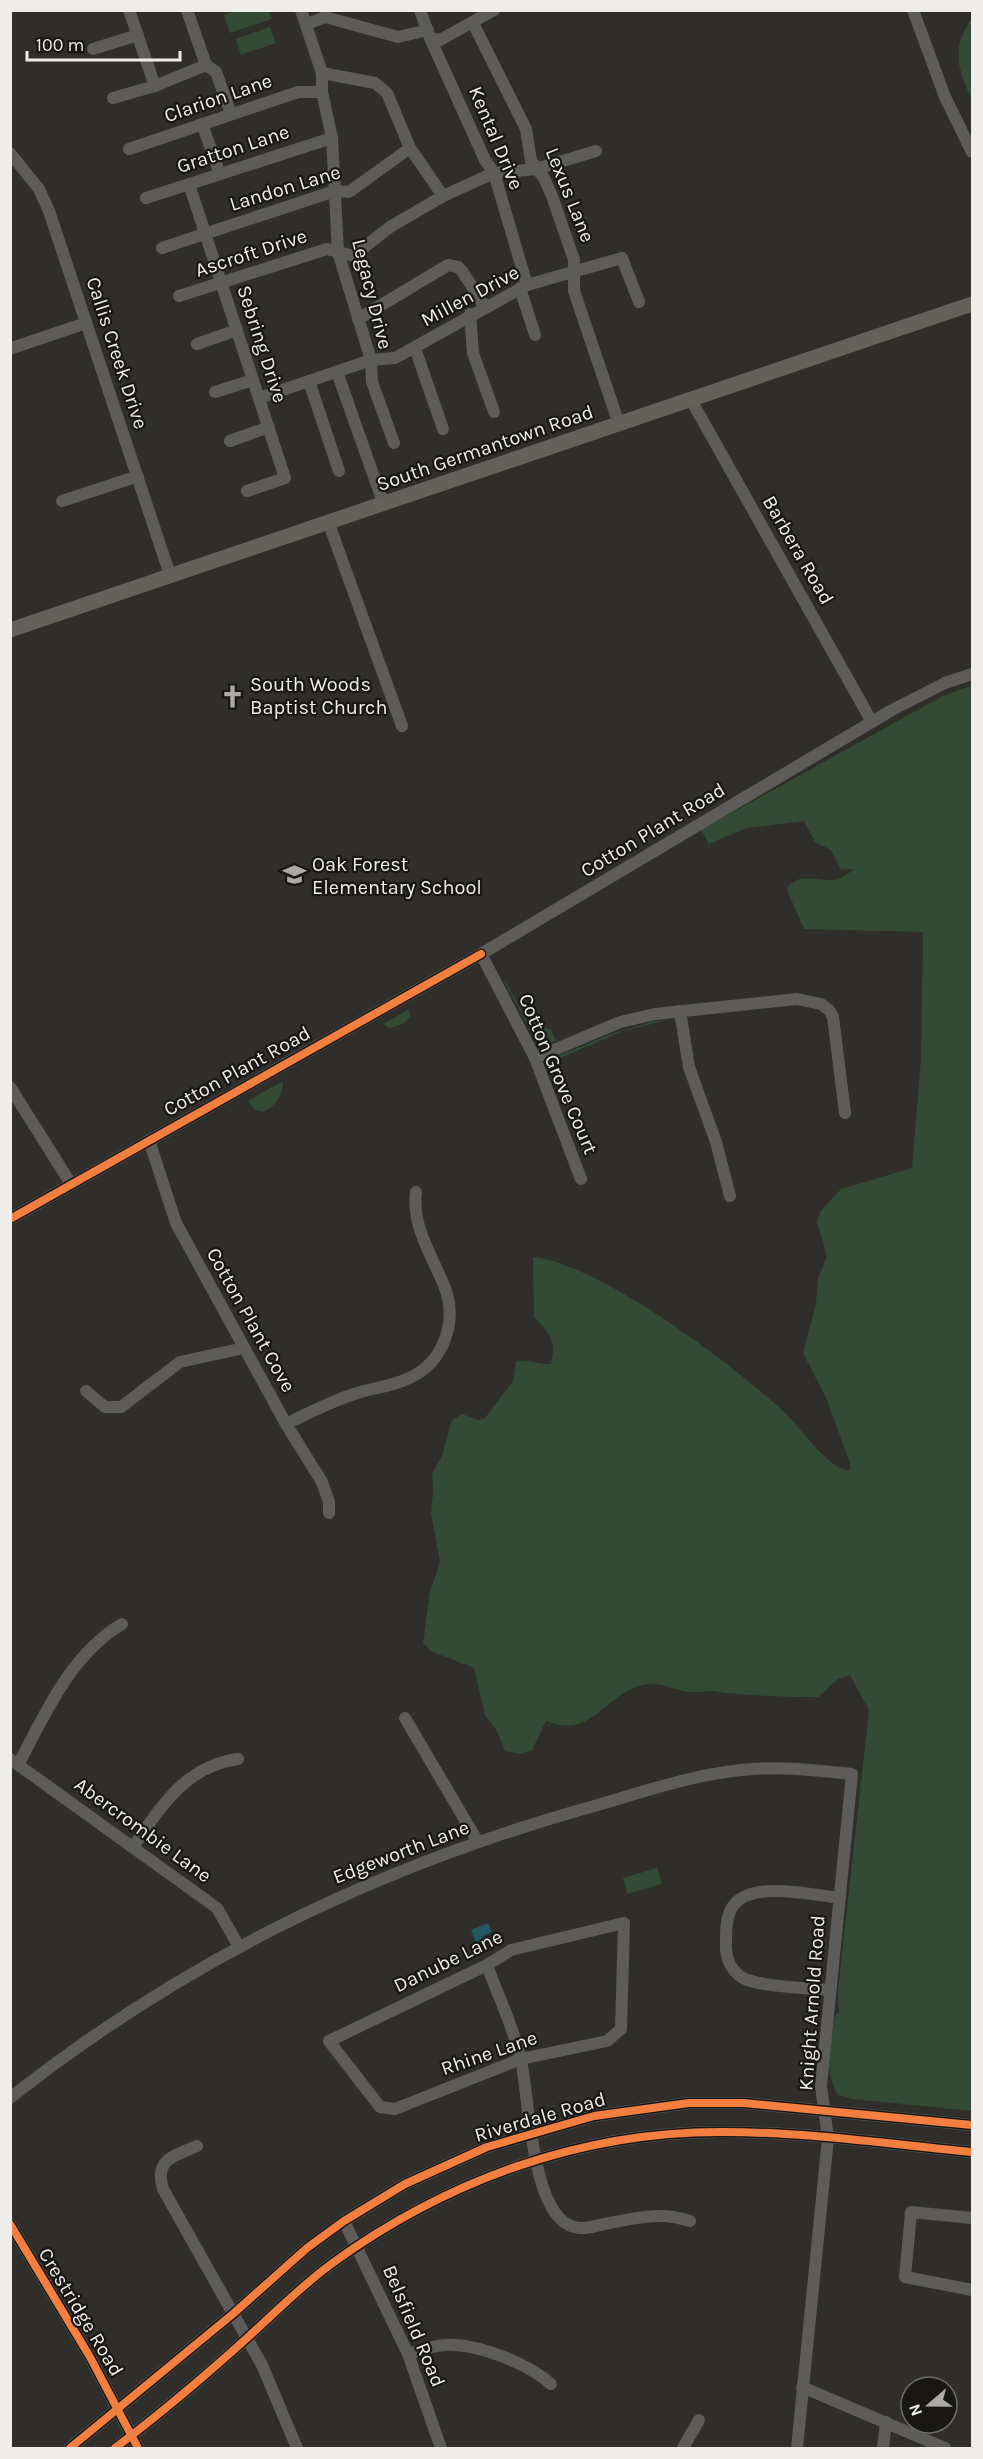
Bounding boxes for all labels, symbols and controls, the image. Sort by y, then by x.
scale bar [27,24,180,62]
text: 100 m [36,34,84,56]
street label: Clarion Lane [161,69,275,127]
street label: Kental Drive [464,83,528,193]
street label: Gratton Lane [174,120,292,178]
street label: Lexus Lane [541,144,599,246]
street label: Landon Lane [227,160,343,216]
street label: Ascroft Drive [192,224,310,282]
street label: Legacy Drive [347,236,397,352]
street label: Millen Drive [417,261,523,331]
street label: Callis Creek Drive [82,274,152,432]
street label: Sebring Drive [232,282,292,406]
street label: South Germantown Road [374,400,596,496]
street label: Barbera Road [758,491,838,609]
place label: South Woods Baptist Church [250,673,387,719]
church icon: South Woods Baptist Church [219,683,245,709]
street label: Cotton Plant Road [577,778,729,882]
place label: Oak Forest Elementary School [312,853,482,899]
school or university icon: Oak Forest Elementary School [281,862,307,888]
street label: Cotton Grove Court [514,990,602,1158]
street label: Cotton Plant Road [160,1021,314,1121]
street label: Cotton Plant Cove [202,1244,300,1396]
street label: Abercrombie Lane [70,1773,216,1887]
street label: Edgeworth Lane [330,1815,472,1889]
street label: Knight Arnold Road [794,1915,830,2091]
street label: Danube Lane [390,1925,506,1997]
street label: Rhine Lane [438,2026,540,2080]
street label: Riverdale Road [472,2087,608,2147]
street label: Crestridge Road [34,2244,128,2380]
street label: Belsfield Road [378,2262,450,2390]
north arrow [899,2375,959,2435]
text: N [904,2401,926,2419]

